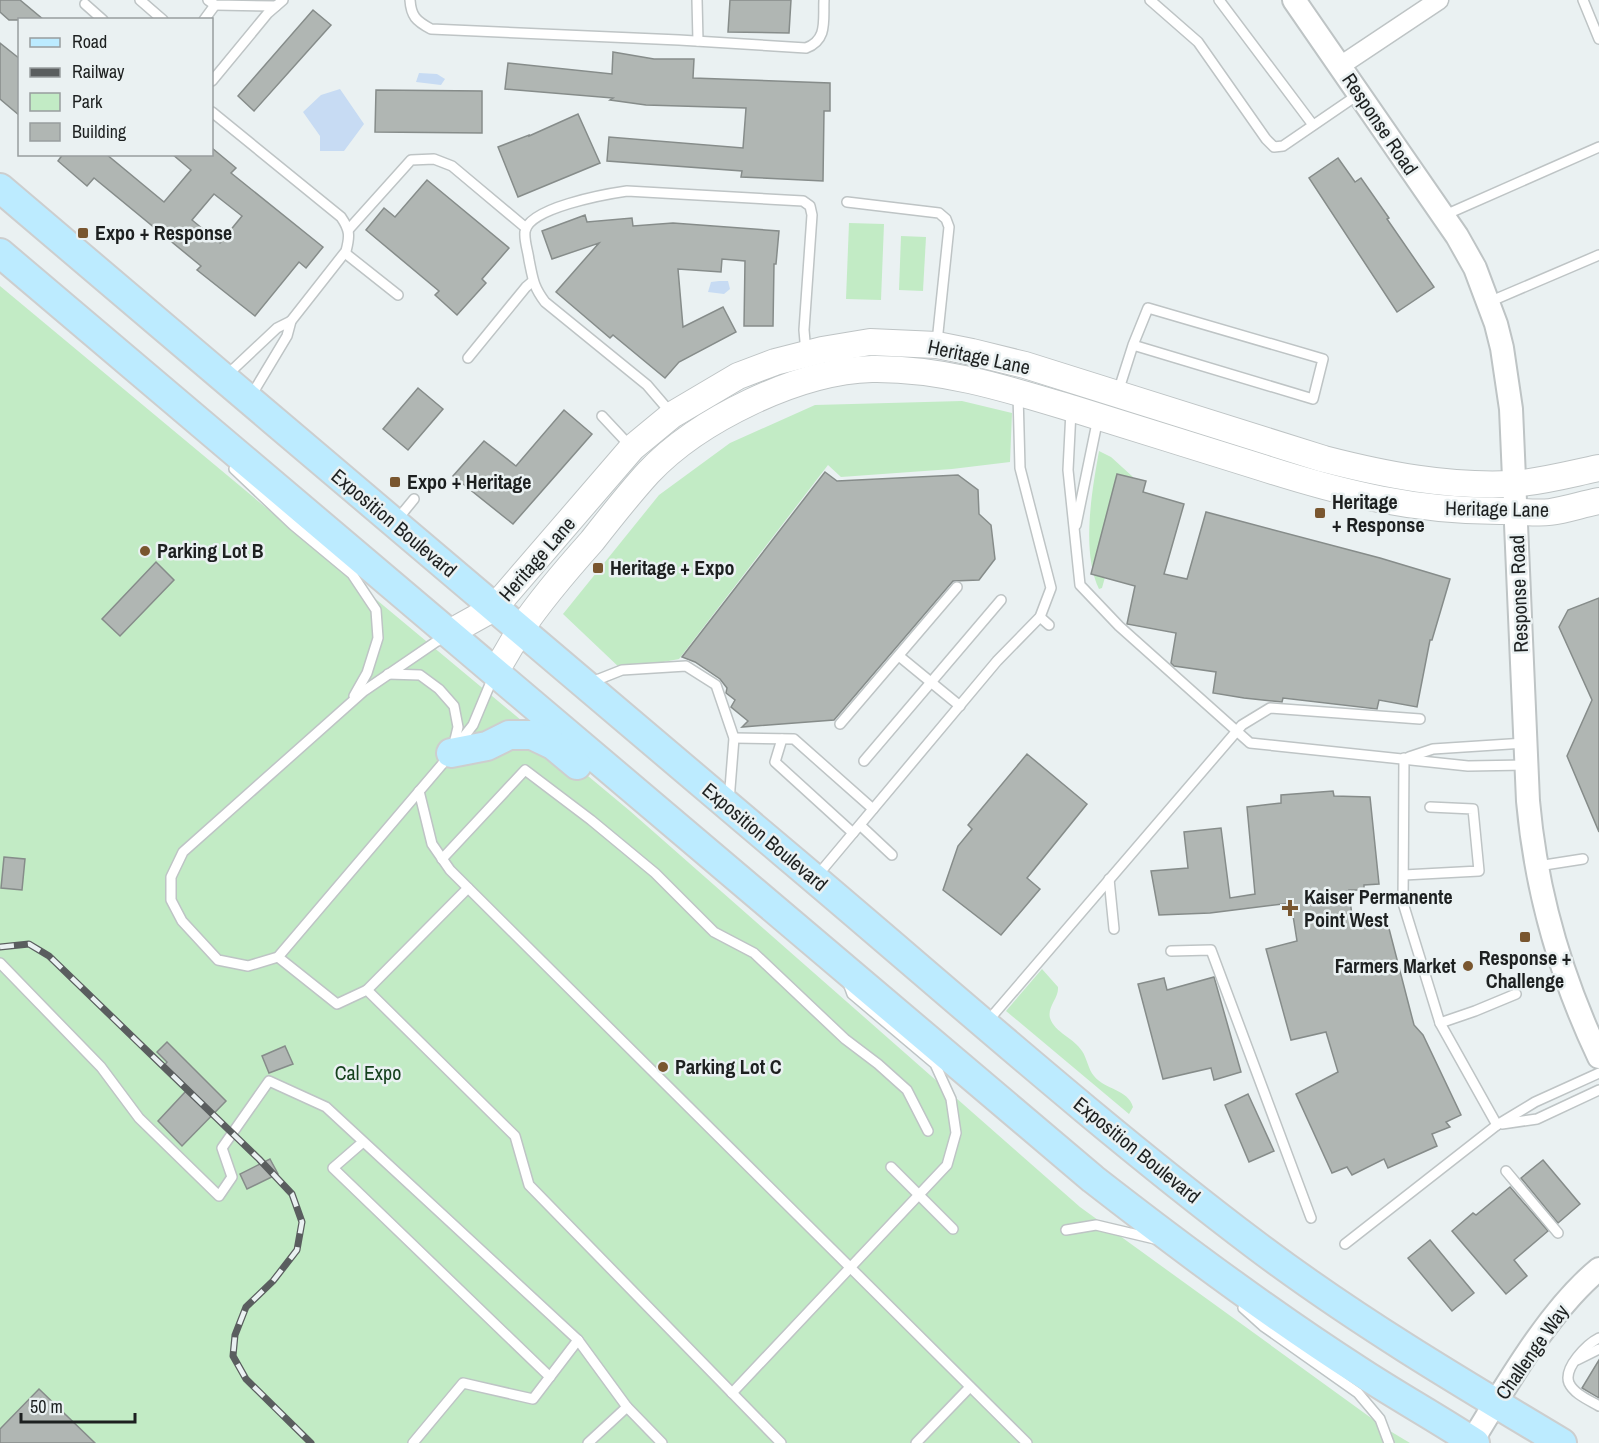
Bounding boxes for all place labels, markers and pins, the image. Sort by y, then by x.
place label: Expo + Response [95,219,232,246]
marker: Expo + Response [76,226,90,240]
place label: Expo + Heritage [407,468,531,495]
marker: Expo + Heritage [388,475,402,489]
place label: Heritage + Response [1332,488,1425,538]
marker: Heritage + Response [1313,506,1327,520]
place label: Parking Lot B [157,537,264,564]
marker: Parking Lot B [138,544,152,558]
place label: Heritage + Expo [610,554,734,581]
marker: Heritage + Expo [591,561,605,575]
place label: Kaiser Permanente Point West [1304,883,1453,933]
marker: Kaiser Permanente Point West [1281,899,1299,917]
marker: Response + Challenge [1518,930,1532,944]
place label: Response + Challenge [1479,944,1571,994]
place label: Farmers Market [1335,952,1457,979]
marker: Farmers Market [1461,959,1475,973]
place label: Parking Lot C [675,1053,782,1080]
marker: Parking Lot C [656,1060,670,1074]

